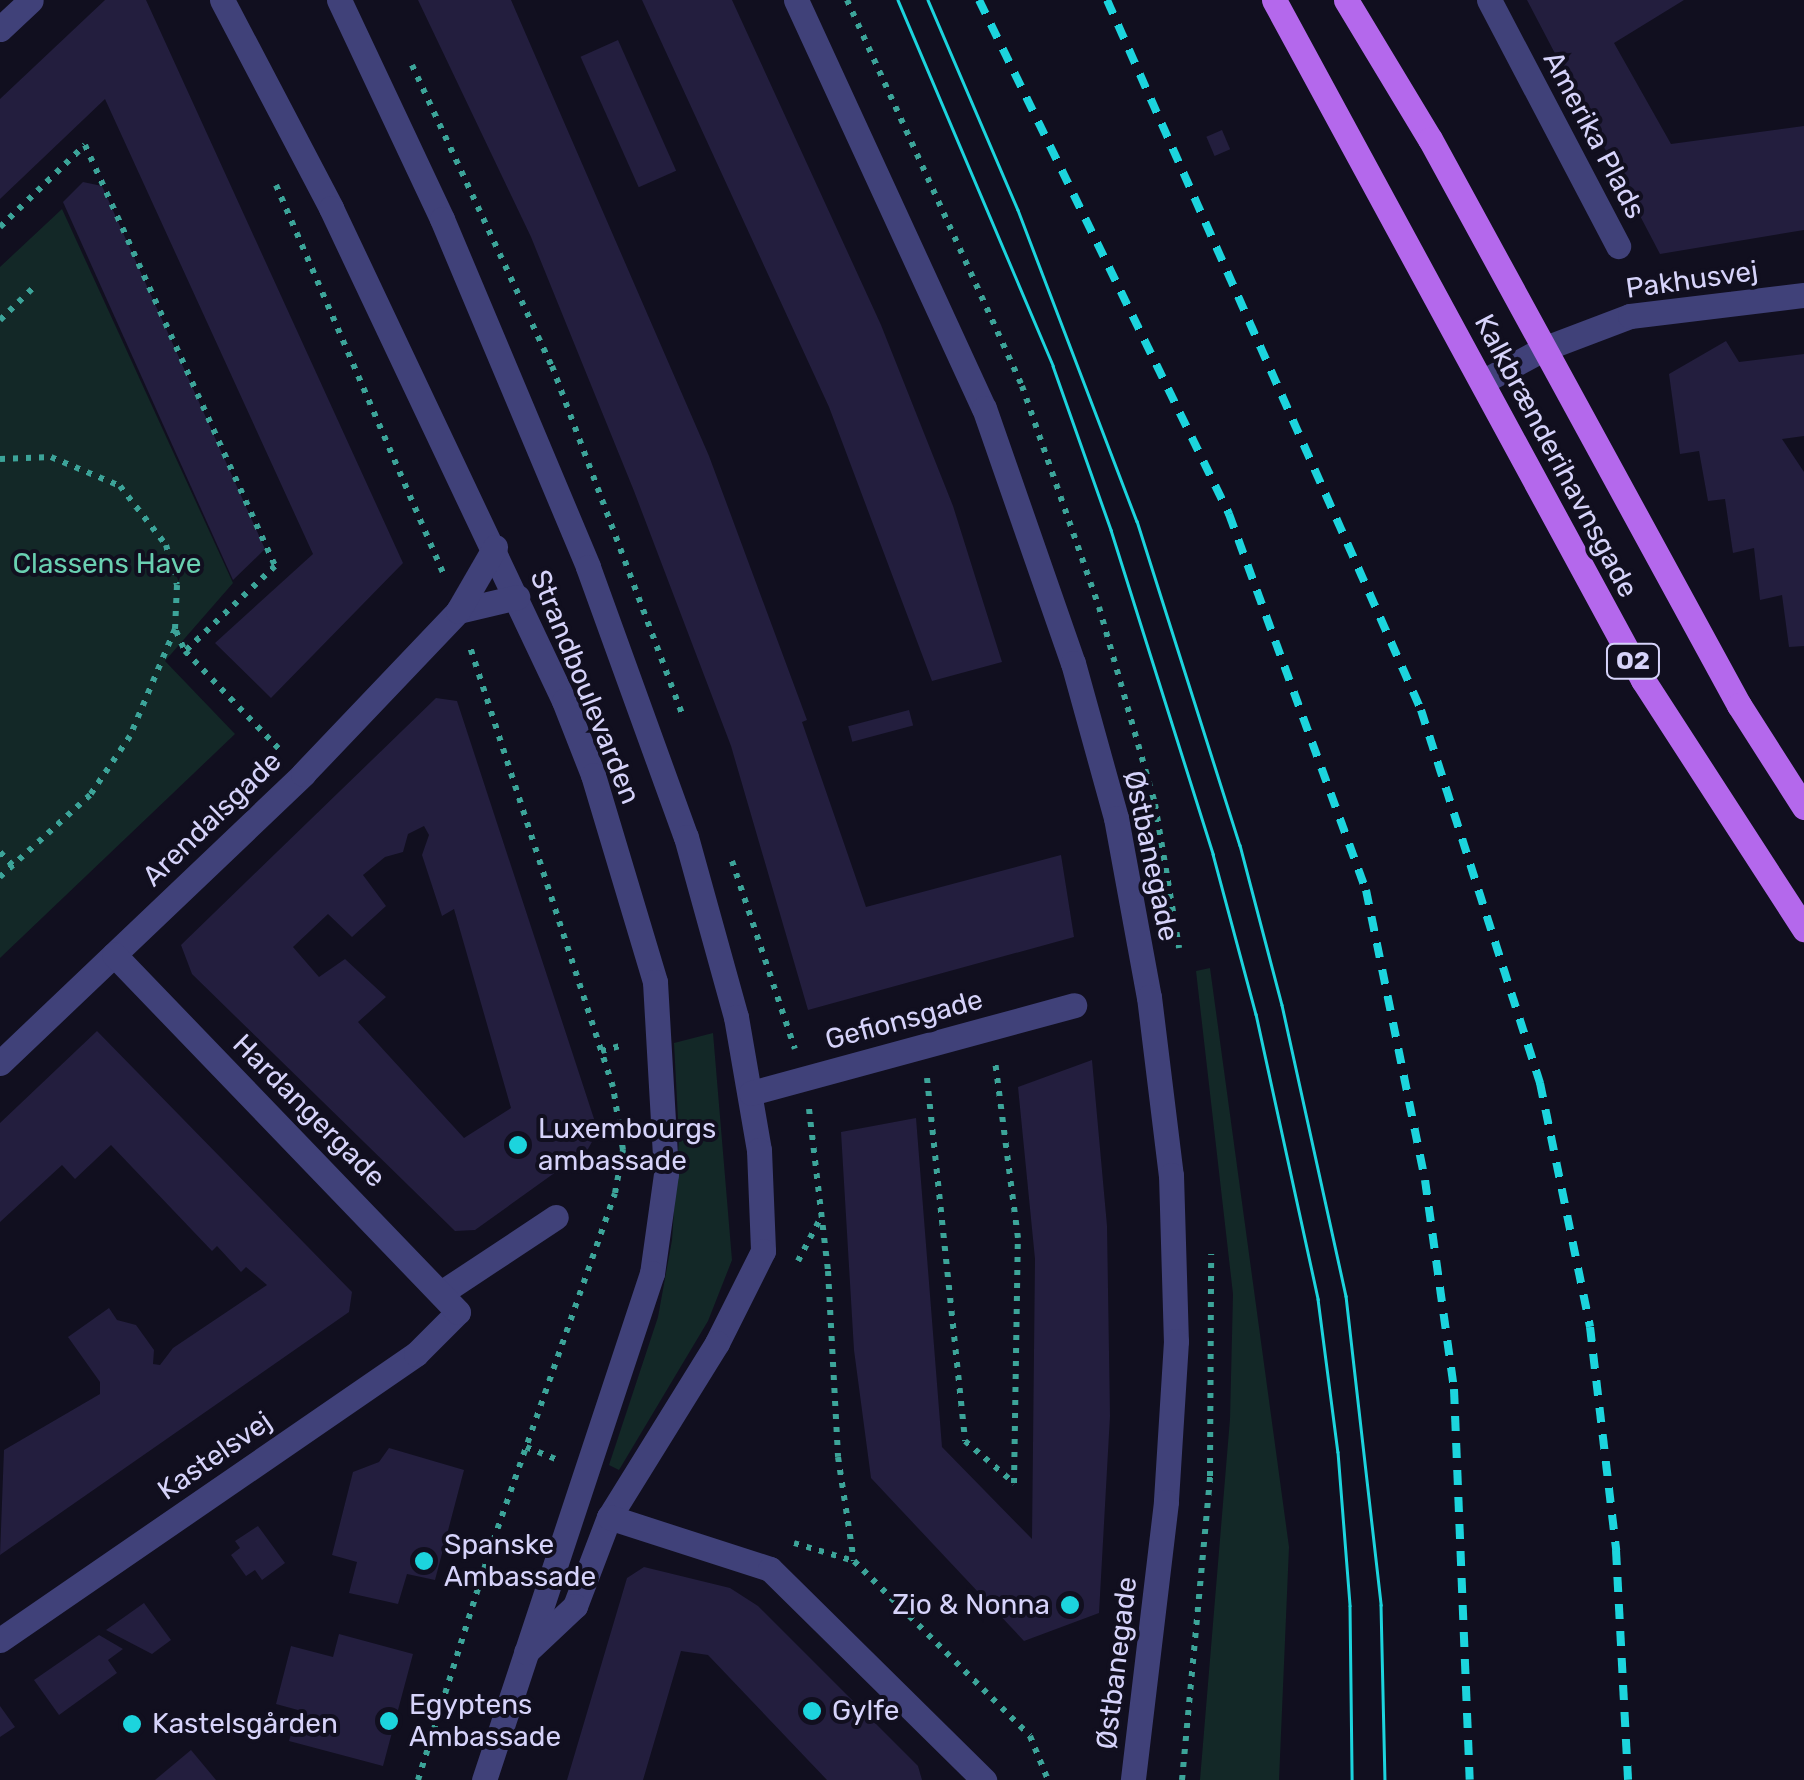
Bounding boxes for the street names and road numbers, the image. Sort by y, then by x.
street label: Amerika Plads [1536,46,1652,224]
street label: Pakhusvej [1624,254,1760,306]
street label: Kalkbrænderihavnsgade [1467,309,1645,603]
street label: Strandboulevarden [523,565,647,809]
road number: O2 [1606,641,1660,681]
street label: Arendalsgade [136,745,288,893]
street label: Østbanegade [1117,768,1185,944]
street label: Gefionsgade [822,983,986,1057]
street label: Hardangergade [226,1028,392,1194]
street label: Kastelsvej [152,1405,278,1507]
street label: Østbanegade [1090,1575,1144,1751]

